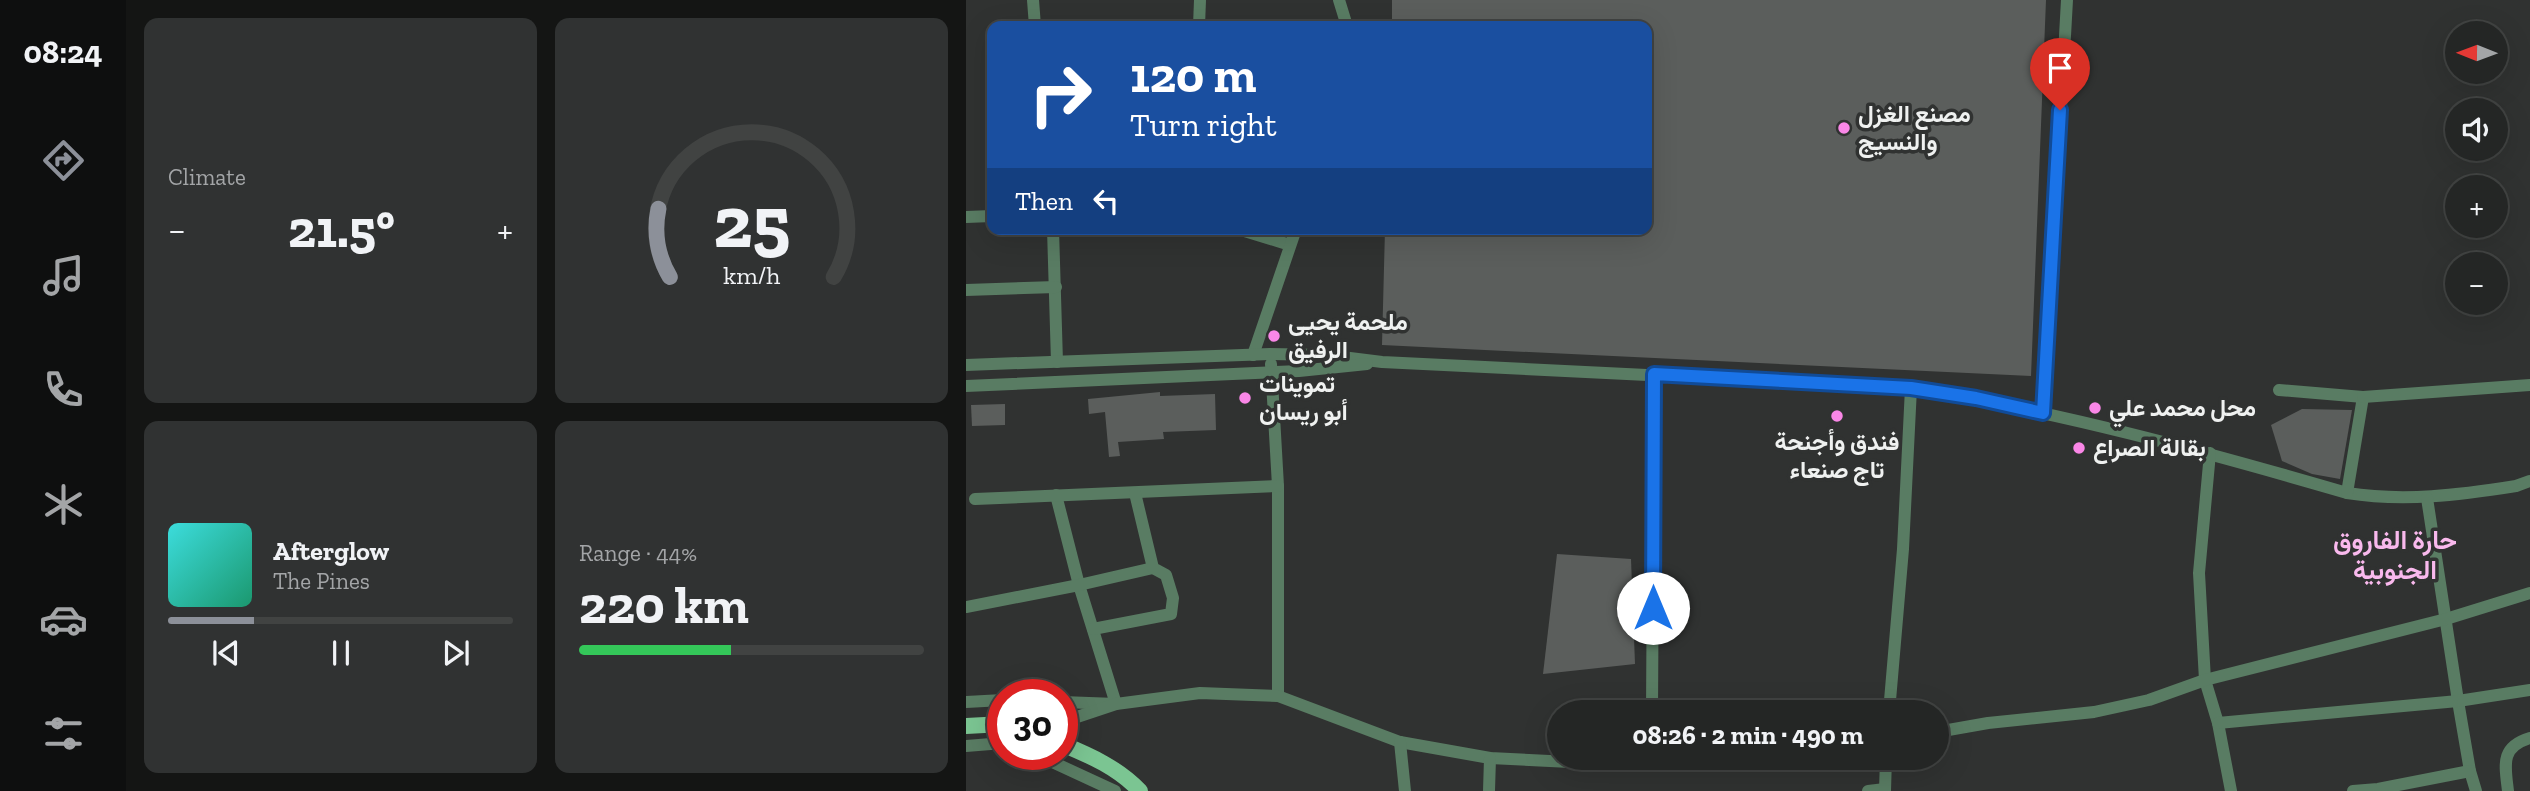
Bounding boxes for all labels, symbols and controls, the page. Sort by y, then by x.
north arrow [2445,21,2508,84]
map controls [2445,21,2508,315]
text: 08:24 [23,33,103,71]
pin [2030,38,2090,110]
text: 120 m [1130,46,1256,105]
icon: right [1015,49,1106,140]
icon: arrive [2041,49,2079,87]
button: sound [2445,98,2508,161]
place label: مصنع الغزل والنسيج [1858,99,1971,159]
text: Turn right [1130,106,1277,144]
marker: مصنع الغزل والنسيج [1836,120,1852,136]
icon: directions [39,136,88,185]
text: Climate [168,163,246,191]
button: + [2445,175,2508,238]
text: 25 [713,178,790,266]
icon: left [1087,182,1125,220]
text: Then [1015,185,1073,217]
text: 21.5° [288,198,395,260]
text: − [168,207,186,253]
text: + [497,207,513,253]
icon: music [39,251,88,300]
button: − [2445,252,2508,315]
text: km/h [723,259,780,289]
place label: ملحمة يحيى الرفيق [1288,307,1408,365]
marker: ملحمة يحيى الرفيق [1266,328,1282,344]
icon: phone [39,365,88,414]
place label: تموينات أبو ريسان [1259,369,1348,427]
marker: تموينات أبو ريسان [1237,390,1253,406]
place label: محل محمد علي [2109,393,2256,428]
marker: محل محمد علي [2087,400,2103,416]
marker: فندق وأجنحة تاج صنعاء [1829,408,1845,424]
place label: فندق وأجنحة تاج صنعاء [1775,427,1899,486]
place label: بقالة الصراع [2093,433,2206,464]
marker: بقالة الصراع [2071,440,2087,456]
icon: climate [39,480,88,529]
district label: حارة الفاروق الجنوبية [2333,524,2457,586]
text: Afterglow [273,535,389,567]
text: Range · 44% [579,539,697,567]
text: The Pines [273,567,370,595]
position arrow [1616,571,1690,645]
text: 220 km [579,574,749,636]
icon: car [39,595,88,644]
icon: previous [207,634,245,672]
icon: pause [322,634,360,672]
icon: next [437,634,475,672]
speed limit sign: 30 [987,679,1078,770]
icon: filters [39,709,88,758]
text: 08:26 · 2 min · 490 m [1633,719,1863,751]

